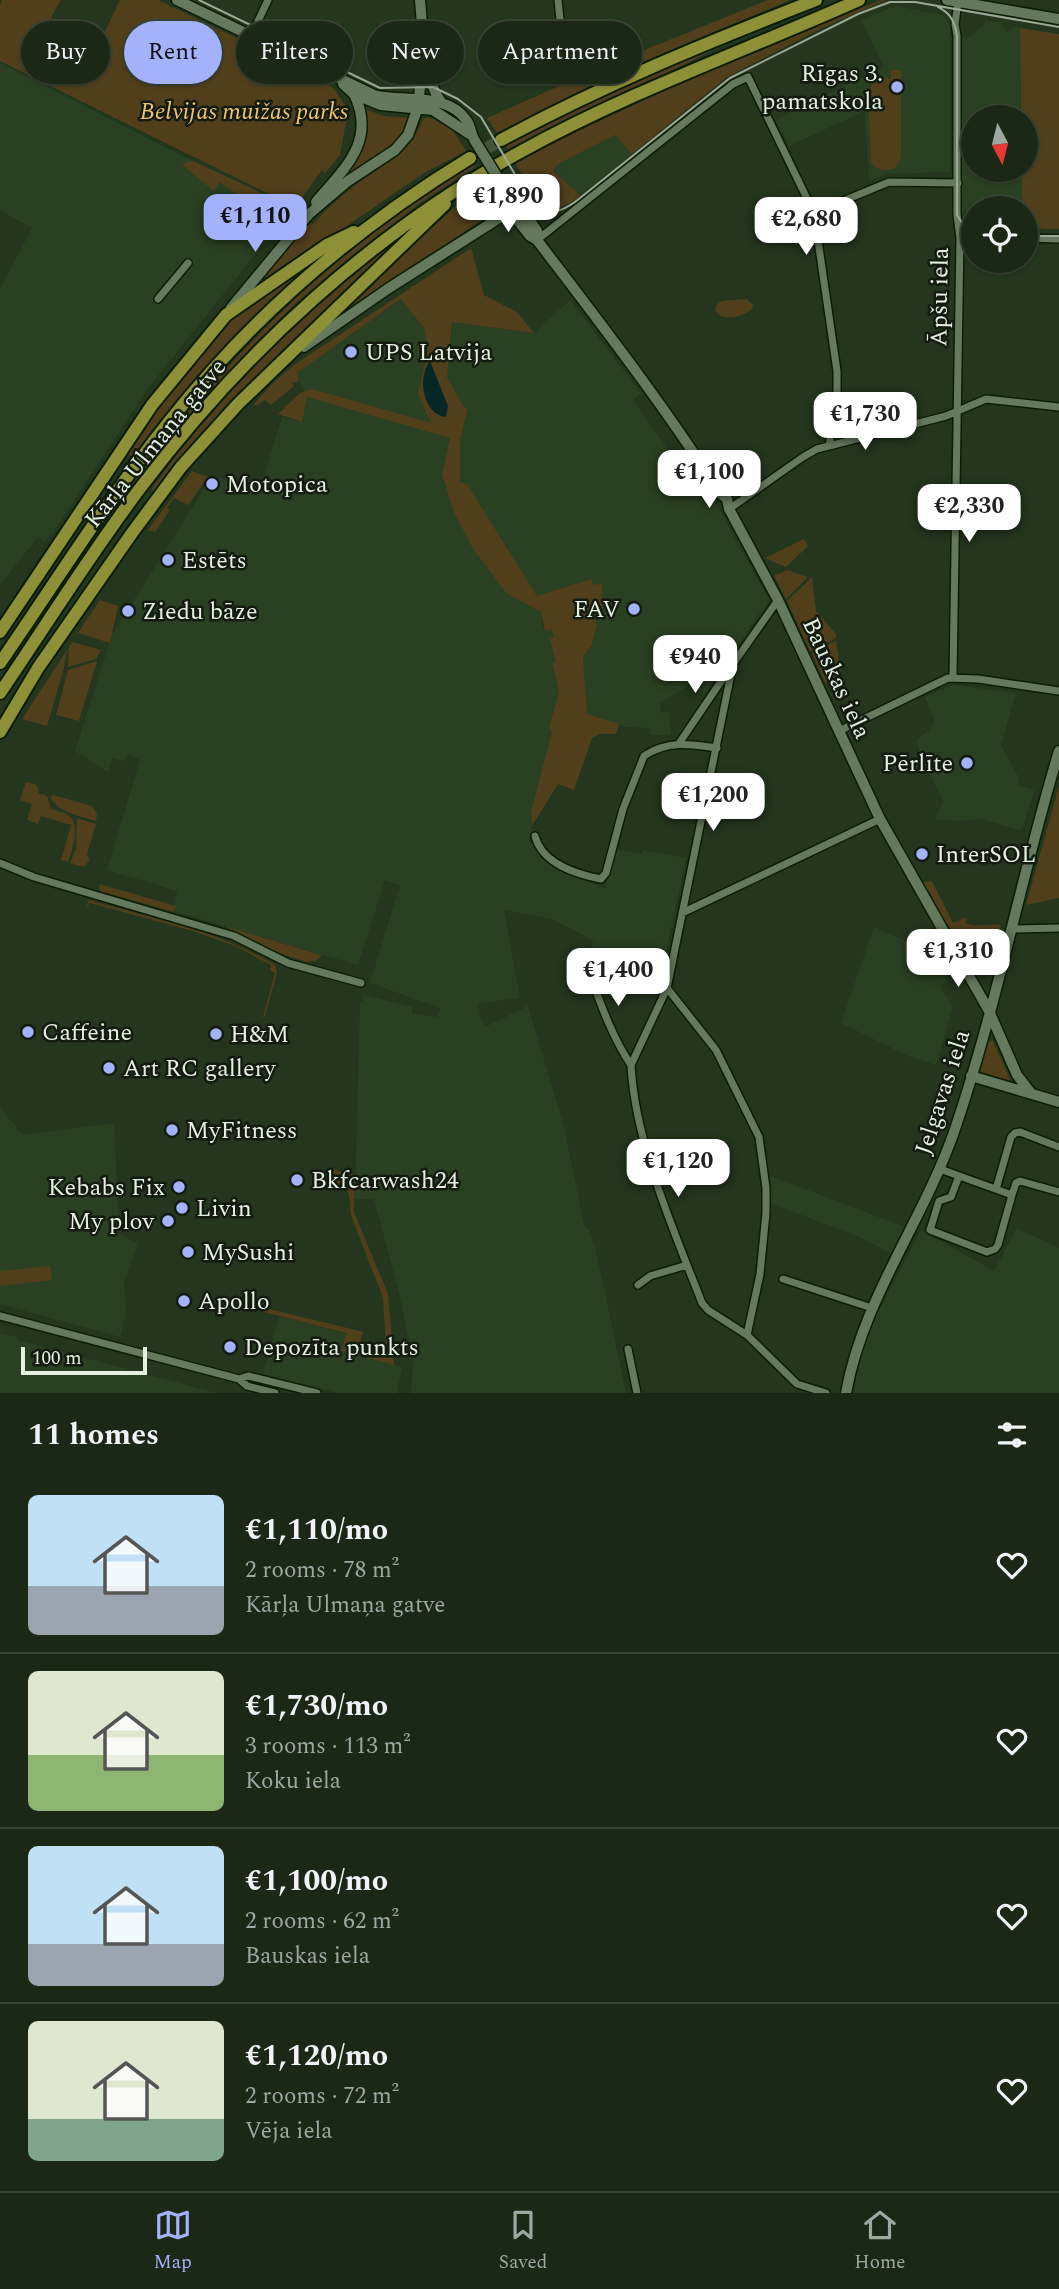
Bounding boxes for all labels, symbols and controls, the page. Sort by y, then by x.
chip: Buy [21,21,110,84]
chip: Rent [124,21,222,84]
chip: Filters [236,21,353,84]
chip: New [367,21,464,84]
chip: Apartment [478,21,642,84]
place label: Rīgas 3. pamatskola [762,56,883,120]
marker: Rīgas 3. pamatskola [889,79,905,95]
park label: Belvijas muižas parks [140,94,349,130]
north arrow [961,105,1038,182]
map controls [961,105,1038,273]
pin: €1,890 [451,174,565,234]
text: €1,890 [473,179,543,214]
pin: €1,110 [198,194,312,254]
button: locate [961,196,1038,273]
pin: €2,680 [749,198,863,257]
text: €1,110 [220,199,290,234]
text: €2,680 [771,202,841,237]
street label: Āpšu iela [921,247,959,347]
place label: UPS Latvija [365,335,492,371]
marker: UPS Latvija [343,344,359,360]
street label: Kārļa Ulmaņa gatve [76,351,236,536]
pin: €1,730 [808,392,922,452]
text: €1,730 [830,397,900,432]
pin: €1,100 [652,450,766,510]
text: €1,100 [674,455,744,490]
place label: Motopica [226,467,328,503]
marker: Motopica [204,476,220,492]
pin: €2,330 [912,484,1026,544]
text: €2,330 [934,489,1004,524]
place label: Estēts [182,543,247,579]
marker: Estēts [160,552,176,568]
place label: FAV [574,592,620,628]
place label: Ziedu bāze [142,594,258,630]
marker: FAV [626,601,642,617]
marker: Ziedu bāze [120,603,136,619]
street label: Bauskas iela [792,612,880,745]
pin: €940 [654,636,736,695]
text: €940 [669,640,721,675]
place label: Pērlīte [882,746,953,782]
marker: Pērlīte [959,755,975,771]
pin: €1,200 [656,774,770,833]
text: €1,200 [678,778,748,813]
place label: InterSOL [936,837,1036,873]
marker: InterSOL [914,846,930,862]
pin: €1,310 [901,930,1015,989]
text: €1,310 [923,934,993,969]
pin: €1,400 [561,948,675,1008]
text: €1,400 [583,953,653,988]
place label: Caffeine [42,1015,132,1051]
place label: H&M [230,1017,289,1053]
marker: Caffeine [20,1024,36,1040]
street label: Jelgavas iela [906,1025,980,1160]
marker: H&M [208,1026,224,1042]
place label: Art RC gallery [123,1051,277,1087]
marker: Art RC gallery [101,1060,117,1076]
place label: MyFitness [186,1113,297,1149]
marker: MyFitness [164,1122,180,1138]
pin: €1,120 [621,1140,735,1199]
text: €1,120 [643,1144,713,1179]
place label: Bkfcarwash24 [311,1163,459,1199]
place label: Kebabs Fix [48,1170,165,1206]
marker: Bkfcarwash24 [289,1172,305,1188]
marker: Kebabs Fix [171,1179,187,1195]
place label: Livin [196,1191,252,1227]
marker: Livin [174,1200,190,1216]
place label: My plov [68,1204,155,1240]
marker: My plov [160,1213,176,1229]
place label: MySushi [202,1235,294,1271]
marker: MySushi [180,1244,196,1260]
place label: Apollo [198,1284,270,1320]
marker: Apollo [176,1293,192,1309]
place label: Depozīta punkts [244,1330,419,1366]
marker: Depozīta punkts [222,1339,238,1355]
scale bar [21,1344,147,1376]
text: 100 m [32,1344,82,1373]
text: 11 homes [28,1412,159,1458]
icon: filters [993,1416,1031,1454]
text: €1,110/mo [245,1507,388,1553]
icon: home [84,1523,168,1607]
icon: heart [993,1546,1031,1584]
text: 2 rooms · 78 m² [245,1553,399,1588]
text: Kārļa Ulmaņa gatve [245,1588,445,1623]
text: €1,730/mo [245,1683,388,1729]
icon: home [84,1699,168,1783]
icon: heart [993,1722,1031,1760]
text: 3 rooms · 113 m² [245,1729,411,1764]
text: Koku iela [245,1764,341,1799]
text: €1,100/mo [245,1858,388,1904]
icon: home [84,1874,168,1958]
icon: heart [993,1897,1031,1935]
text: 2 rooms · 62 m² [245,1904,399,1939]
text: Bauskas iela [245,1939,370,1974]
text: €1,120/mo [245,2033,388,2079]
icon: home [84,2049,168,2133]
icon: heart [993,2072,1031,2110]
text: 2 rooms · 72 m² [245,2079,399,2114]
text: Vēja iela [245,2114,333,2149]
tab: Map [153,2206,192,2277]
tab: Saved [499,2206,547,2277]
tab: Home [854,2206,906,2277]

